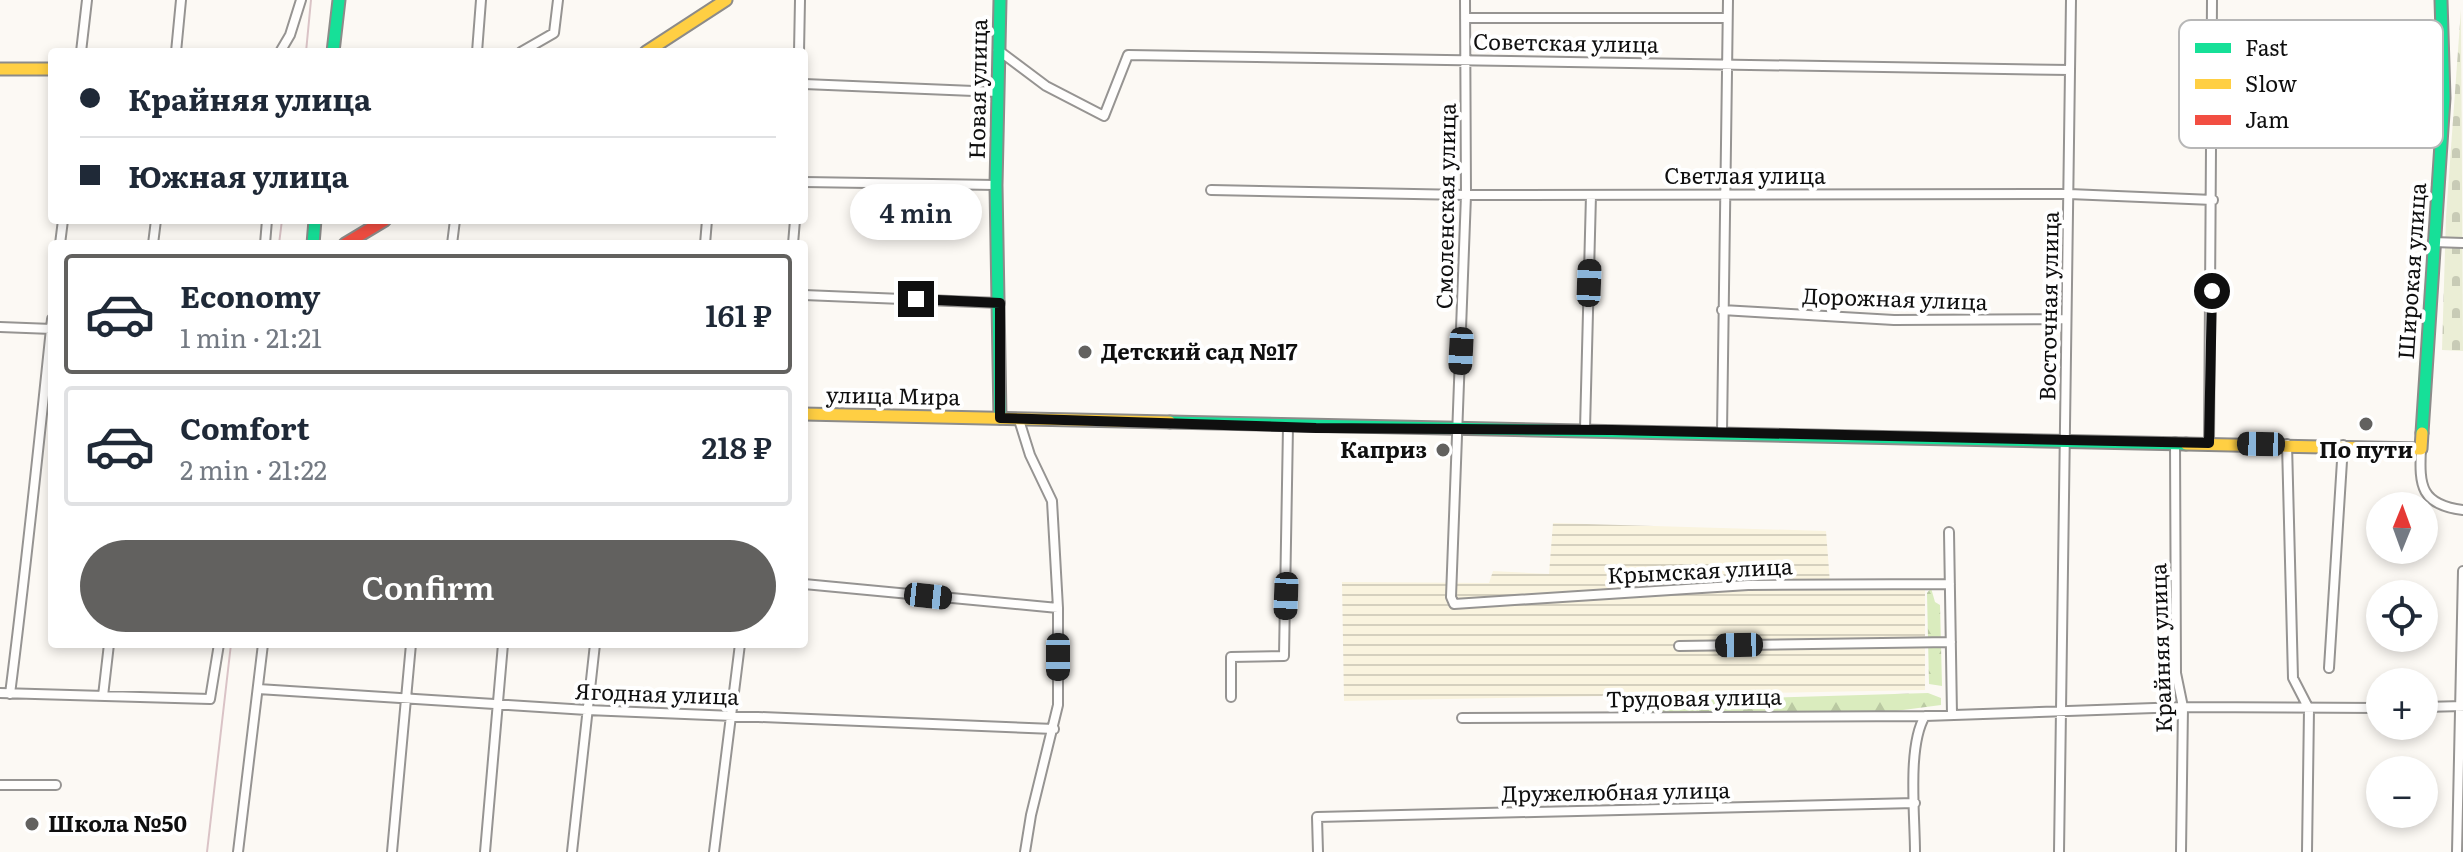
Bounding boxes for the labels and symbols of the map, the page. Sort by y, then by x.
street label: Новая улица [959,18,994,160]
legend [2179,20,2443,148]
street label: Советская улица [1473,23,1659,60]
text: Fast [2245,30,2288,63]
text: Slow [2245,66,2297,99]
text: Jam [2245,102,2289,135]
street label: Смоленская улица [1426,103,1463,309]
street label: Светлая улица [1664,158,1826,191]
street label: Широкая улица [2388,181,2433,360]
callout: 4 min [850,183,982,239]
street label: Восточная улица [2029,211,2066,401]
car [1576,259,1602,307]
route start [2194,273,2230,309]
street label: Дорожная улица [1802,278,1988,317]
route end [898,281,934,317]
car [1448,326,1474,376]
place label: Детский сад №17 [1101,334,1297,367]
marker: Детский сад №17 [1076,343,1094,361]
street label: улица Мира [826,377,961,412]
marker: По пути [2357,415,2375,433]
place label: Каприз [1340,432,1427,465]
car [2237,432,2285,456]
place label: По пути [2319,432,2413,465]
marker: Каприз [1434,441,1452,459]
north arrow [2366,492,2438,564]
street label: Крымская улица [1606,548,1794,591]
street label: Крайняя улица [2140,563,2179,733]
car [1273,572,1299,620]
car [903,582,953,610]
car [1046,633,1070,681]
car [1715,633,1763,657]
street label: Ягодная улица [574,673,740,712]
street label: Трудовая улица [1606,678,1782,715]
street label: Дружелюбная улица [1501,772,1731,809]
place label: Школа №50 [48,806,187,839]
marker: Школа №50 [23,815,41,833]

